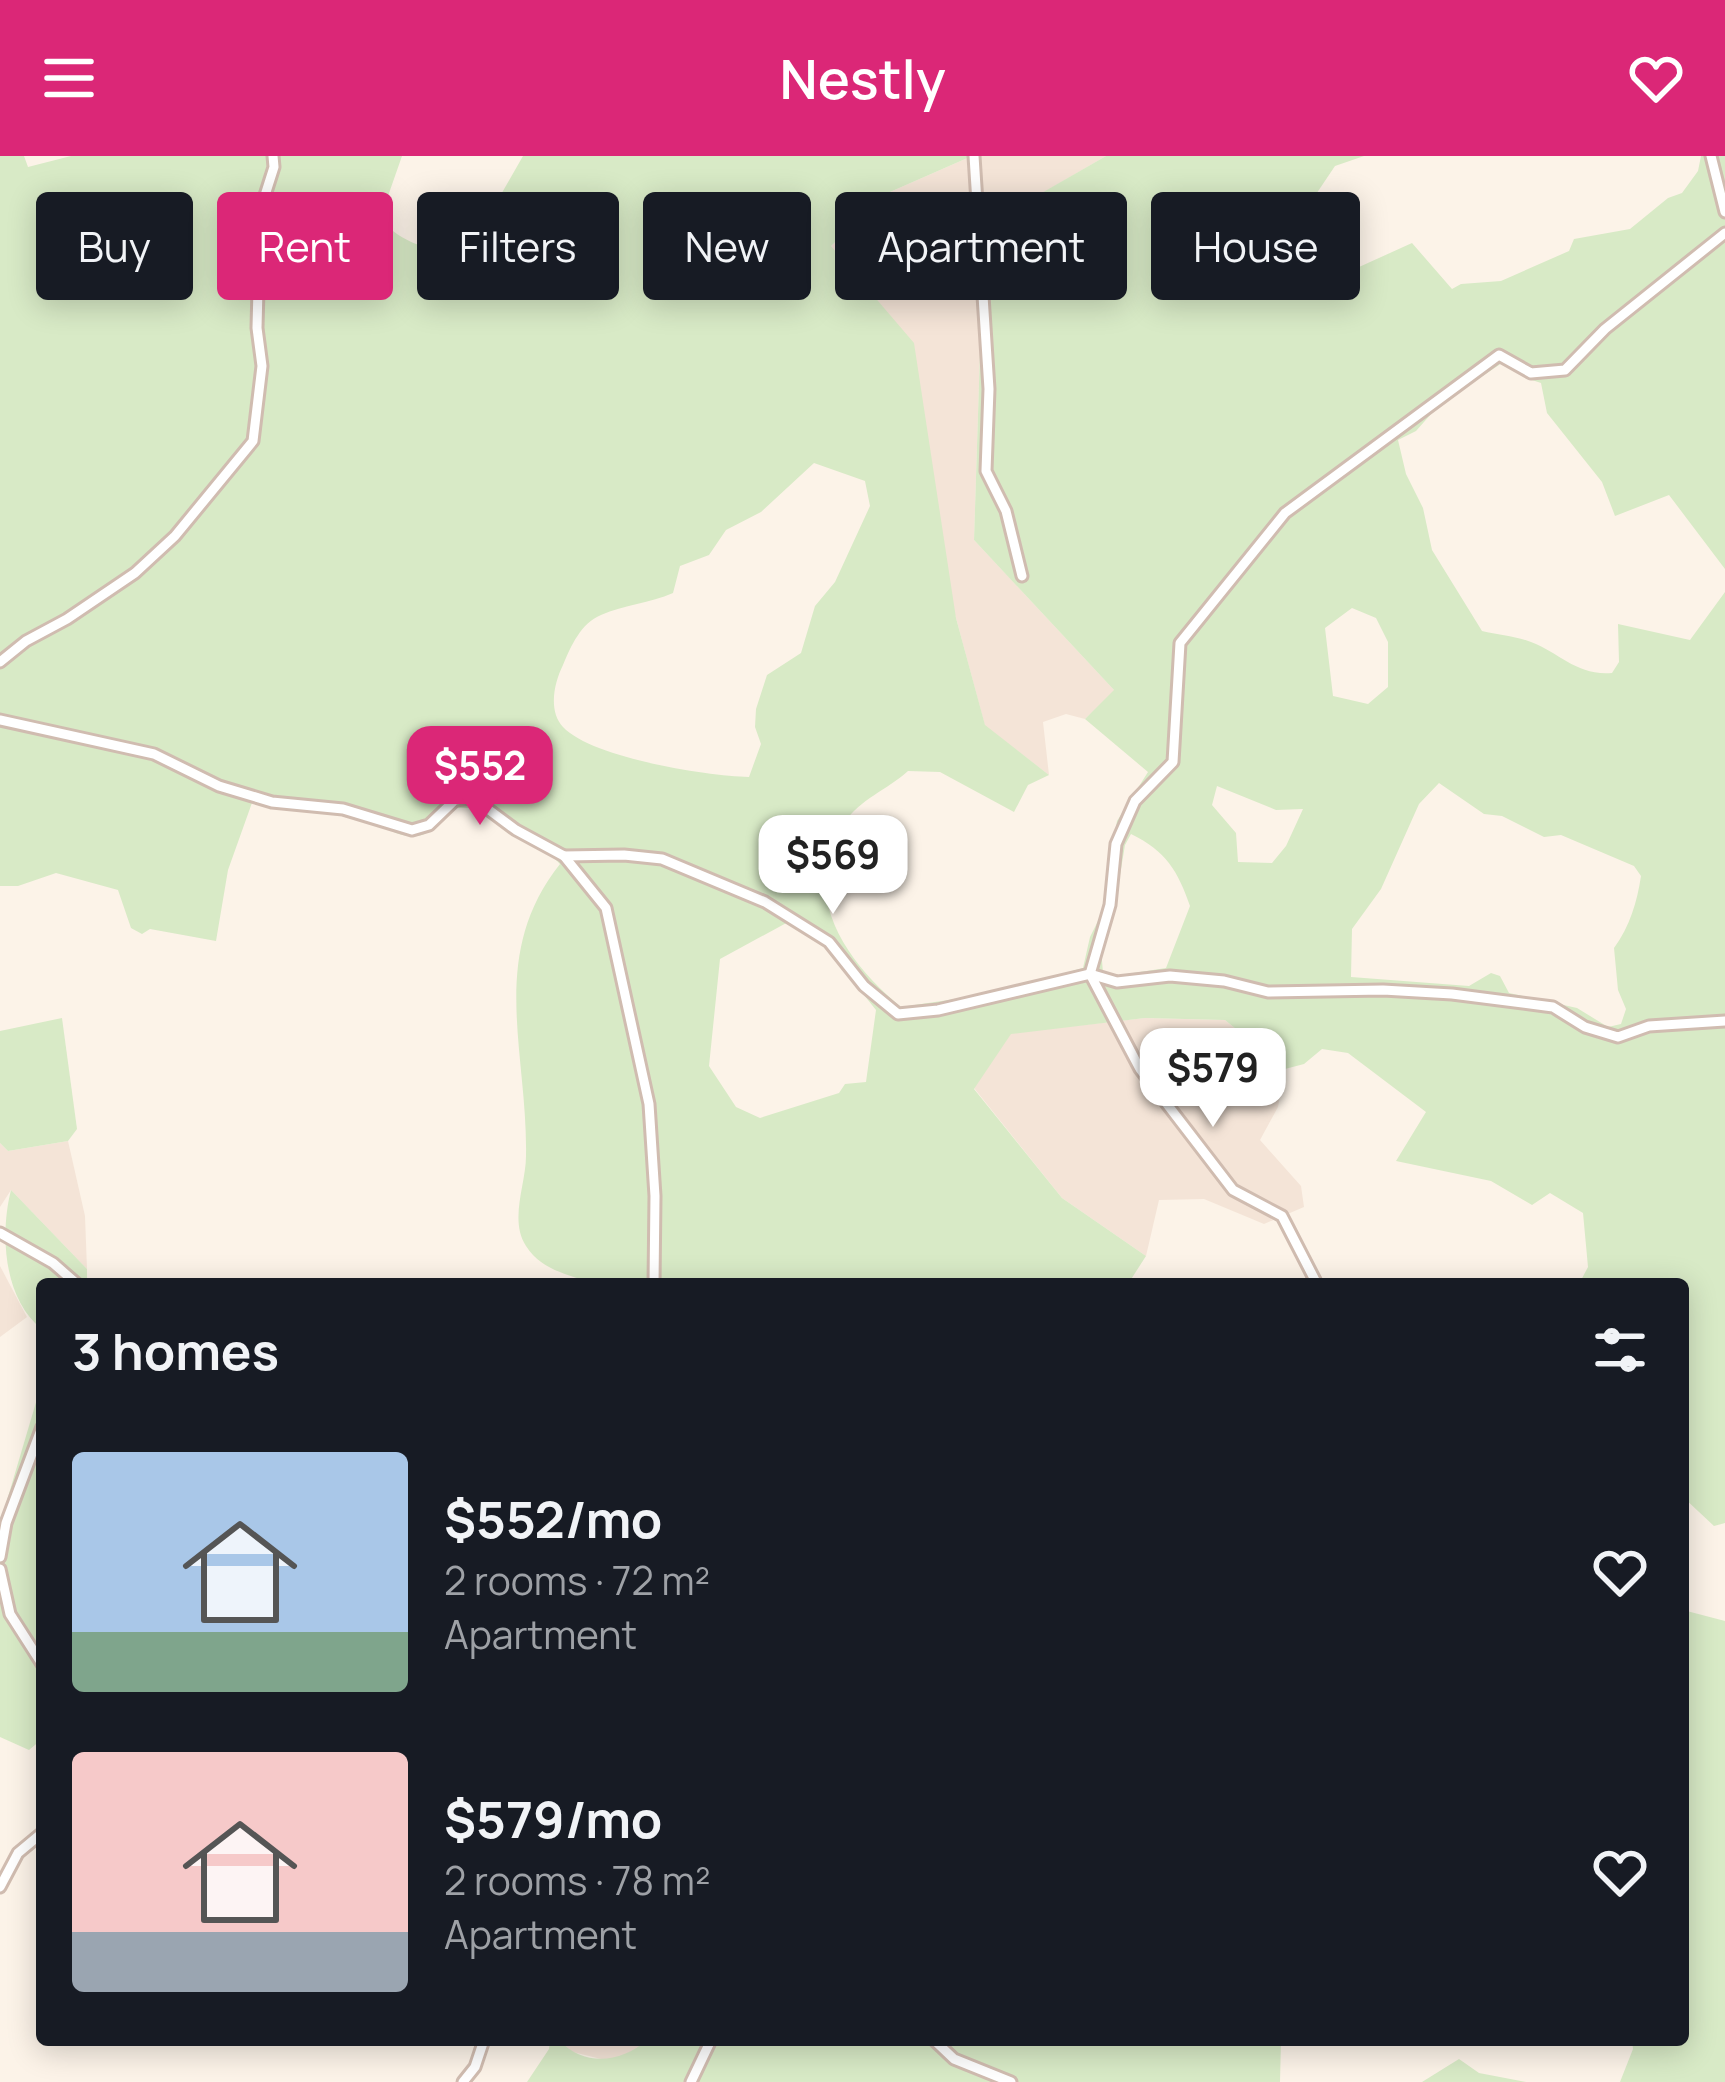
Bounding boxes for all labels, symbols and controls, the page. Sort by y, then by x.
text: Nestly [779,41,946,115]
icon: menu [36,45,102,111]
icon: heart [1623,45,1689,111]
chip: Buy [36,192,193,300]
chip: Rent [217,192,393,300]
chip: Filters [417,192,619,300]
chip: New [643,192,811,300]
chip: Apartment [835,192,1127,300]
chip: House [1151,192,1360,300]
pin: $552 [409,726,551,828]
text: $552 [434,738,526,792]
pin: $569 [762,815,904,917]
text: $569 [786,827,880,881]
pin: $579 [1142,1028,1284,1130]
text: $579 [1167,1040,1259,1094]
text: 3 homes [72,1316,279,1385]
icon: filters [1587,1317,1653,1383]
text: $552/mo [444,1484,662,1553]
icon: home [168,1500,312,1644]
icon: heart [1587,1539,1653,1605]
text: 2 rooms · 72 m² [444,1553,710,1607]
text: Apartment [444,1607,637,1661]
text: $579/mo [444,1784,662,1853]
icon: home [168,1800,312,1944]
icon: heart [1587,1839,1653,1905]
text: 2 rooms · 78 m² [444,1853,711,1907]
text: Apartment [444,1907,637,1961]

